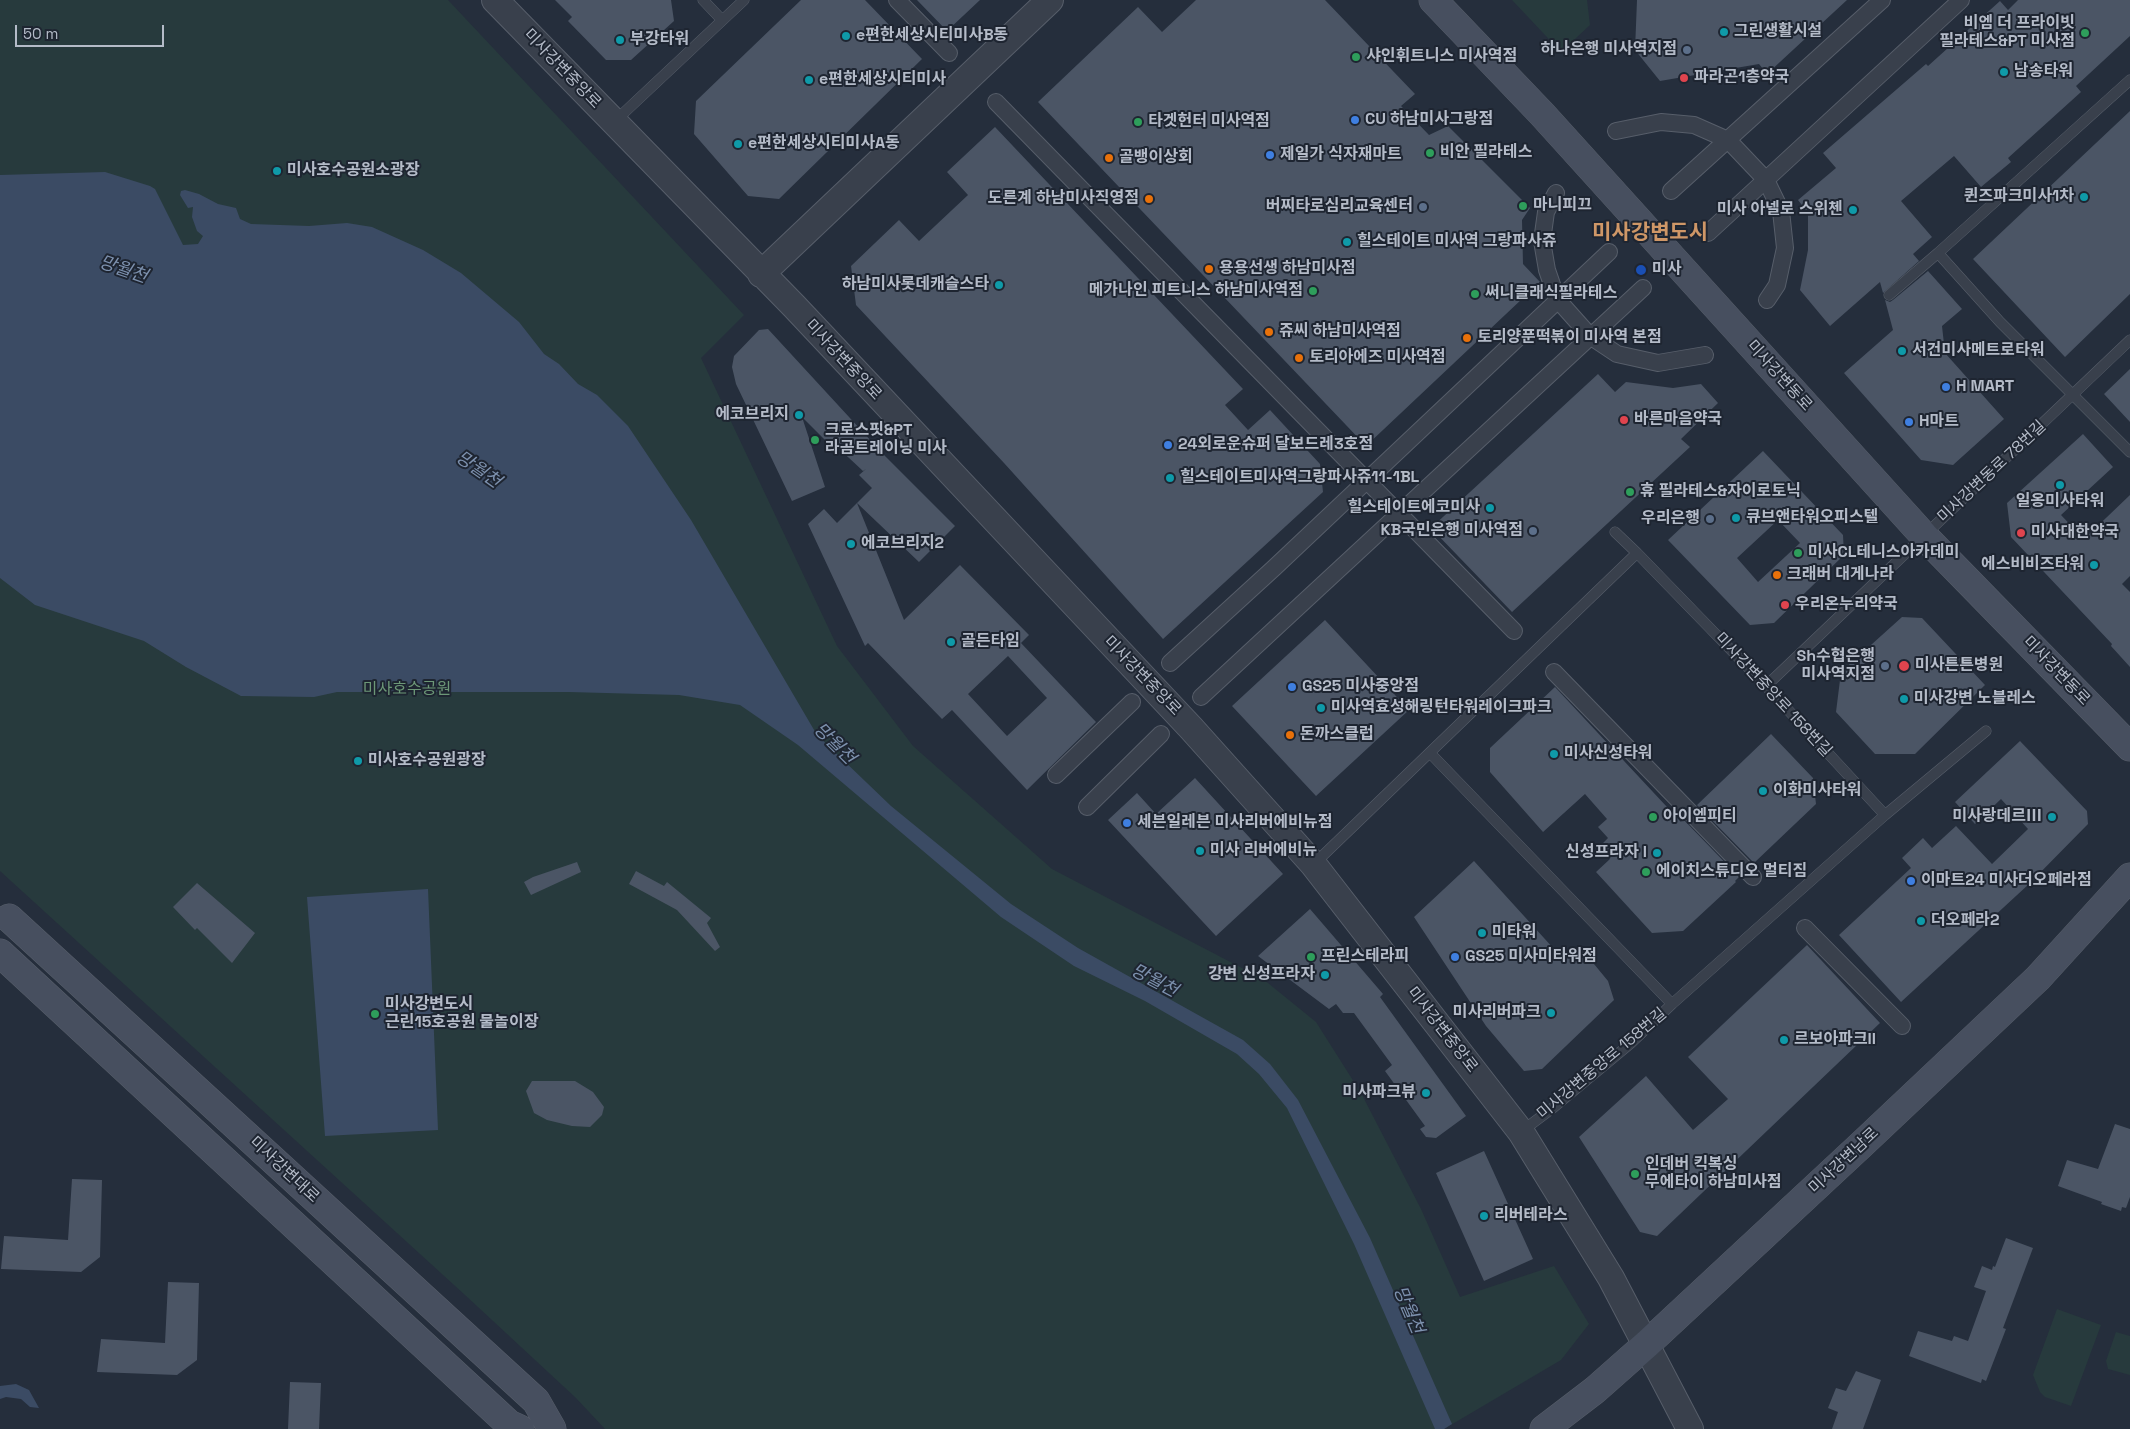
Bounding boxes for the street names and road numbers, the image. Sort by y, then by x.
street label: 미사강변중앙로 [519,25,605,113]
street label: 미사강변중앙로 [801,316,885,404]
street label: 미사강변동로 [1742,337,1816,415]
street label: 미사강변동로 78번길 [1934,417,2050,527]
street label: 미사강변중앙로 158번길 [1710,629,1836,761]
street label: 미사강변중앙로 [1099,632,1185,720]
street label: 미사강변동로 [2018,633,2094,709]
street label: 미사강변중앙로 [1403,983,1481,1077]
street label: 미사강변중앙로 158번길 [1533,1004,1671,1124]
street label: 미사강변남로 [1805,1124,1883,1198]
street label: 미사강변대로 [245,1133,323,1207]

